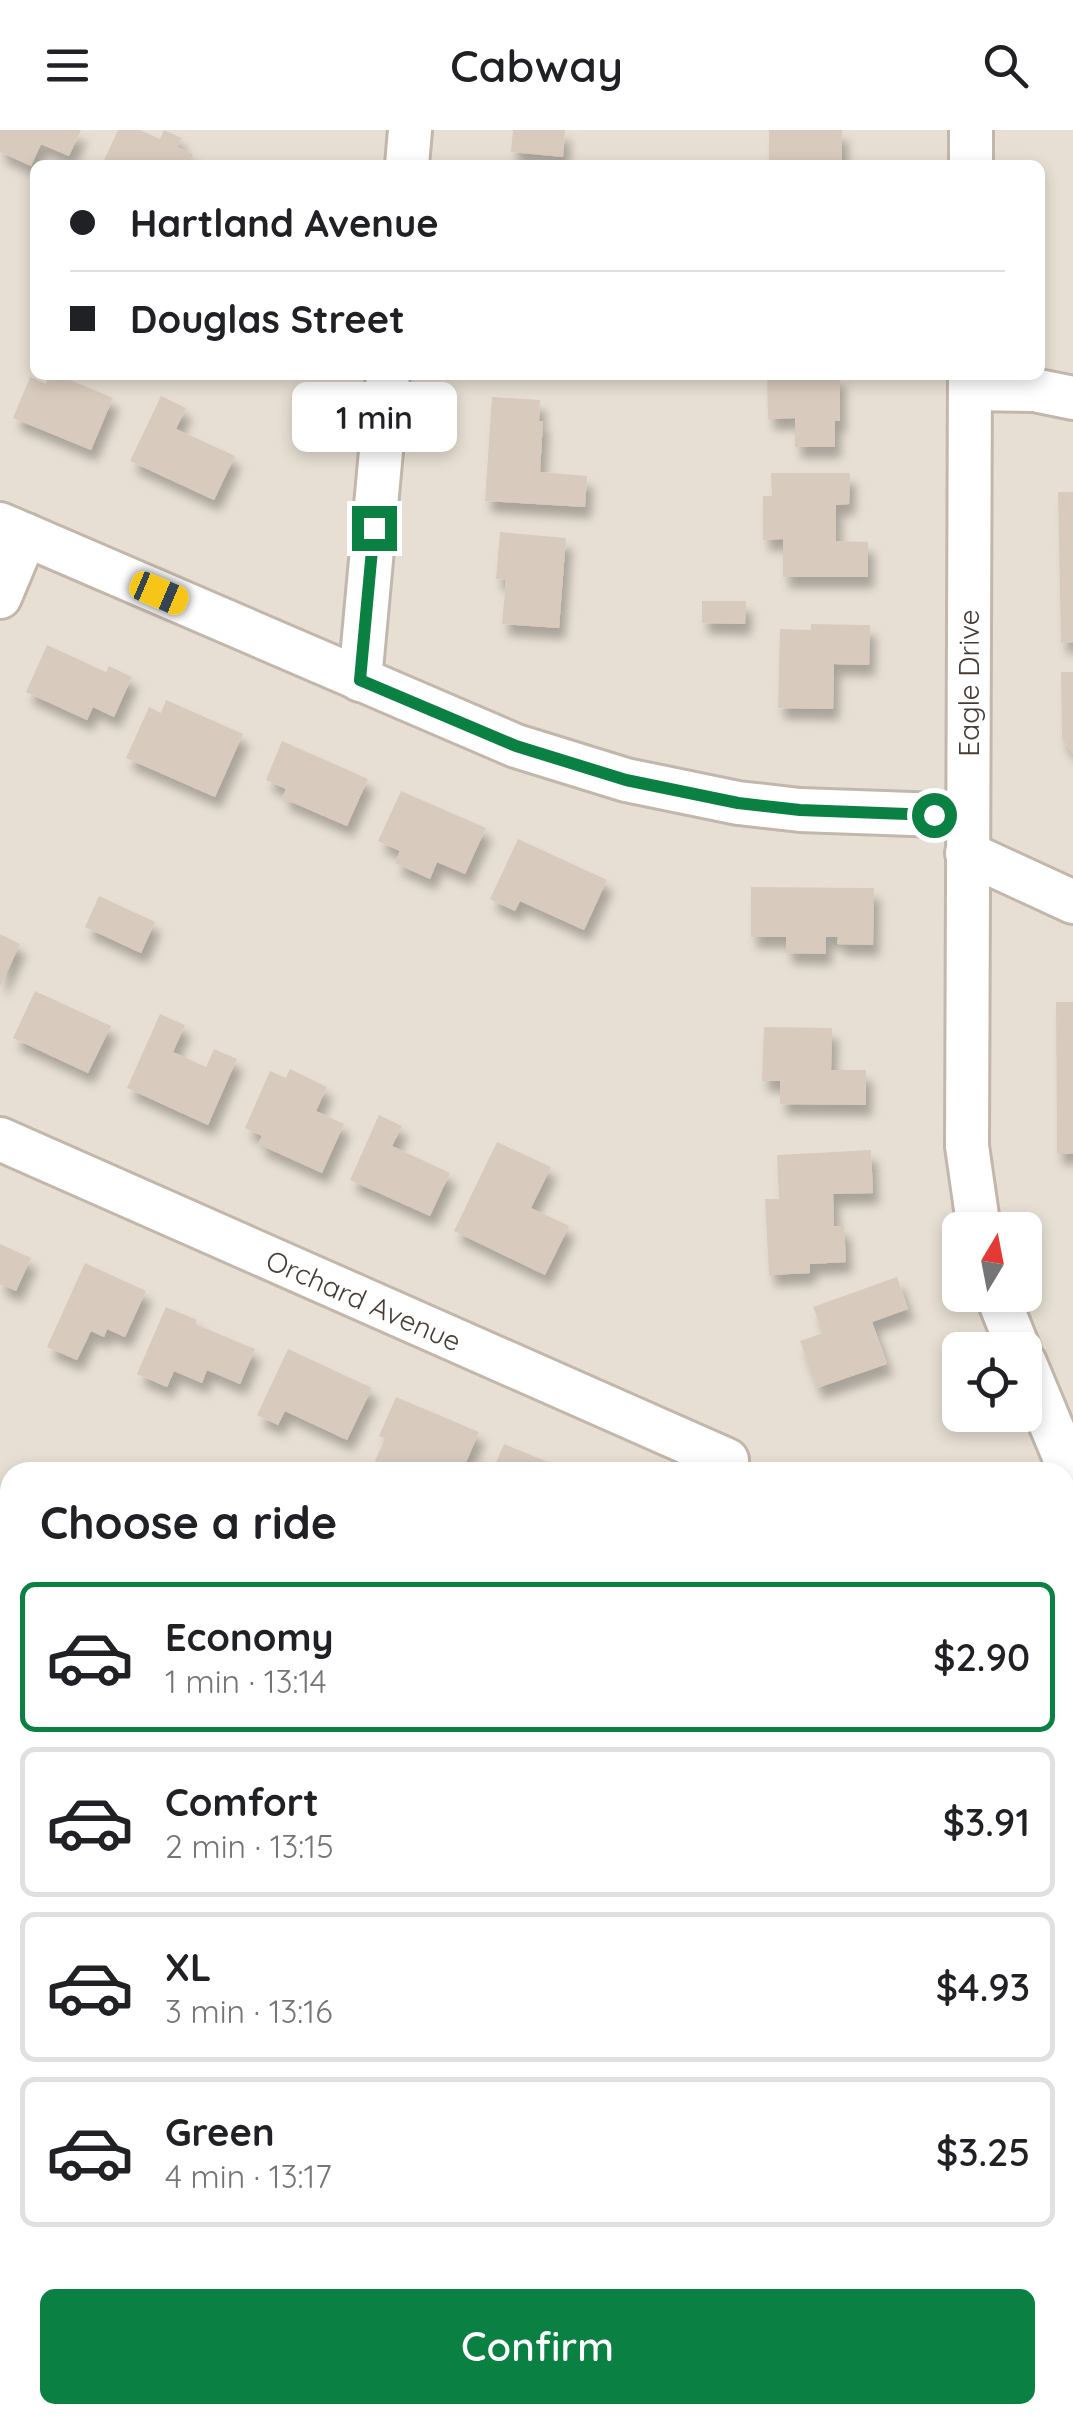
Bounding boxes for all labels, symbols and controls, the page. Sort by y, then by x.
text: Cabway [450,37,623,93]
icon: menu [40,38,95,93]
icon: search [978,38,1033,93]
text: Hartland Avenue [130,199,439,247]
text: Douglas Street [130,295,405,343]
callout: 1 min [292,383,456,453]
text: 1 min [336,397,413,437]
route end [352,506,397,551]
car [126,567,192,619]
street label: Eagle Drive [951,609,986,757]
route start [912,793,957,838]
north arrow [942,1212,1042,1312]
map controls [942,1212,1042,1432]
street label: Orchard Avenue [261,1241,467,1358]
button: locate [942,1332,1042,1432]
text: Choose a ride [40,1494,337,1550]
icon: car [45,1612,135,1702]
text: Economy [165,1613,334,1661]
text: $2.90 [933,1633,1030,1681]
text: 1 min · 13:14 [165,1661,327,1701]
icon: car [45,1777,135,1867]
text: Comfort [165,1778,319,1826]
text: $3.91 [943,1798,1030,1846]
text: 2 min · 13:15 [165,1826,334,1866]
icon: car [45,1942,135,2032]
text: XL [165,1943,211,1991]
text: $4.93 [936,1963,1030,2011]
text: 3 min · 13:16 [165,1991,332,2031]
icon: car [45,2107,135,2197]
text: Green [165,2108,275,2156]
text: $3.25 [936,2128,1030,2176]
text: 4 min · 13:17 [165,2156,332,2196]
button: Confirm [40,2289,1035,2404]

